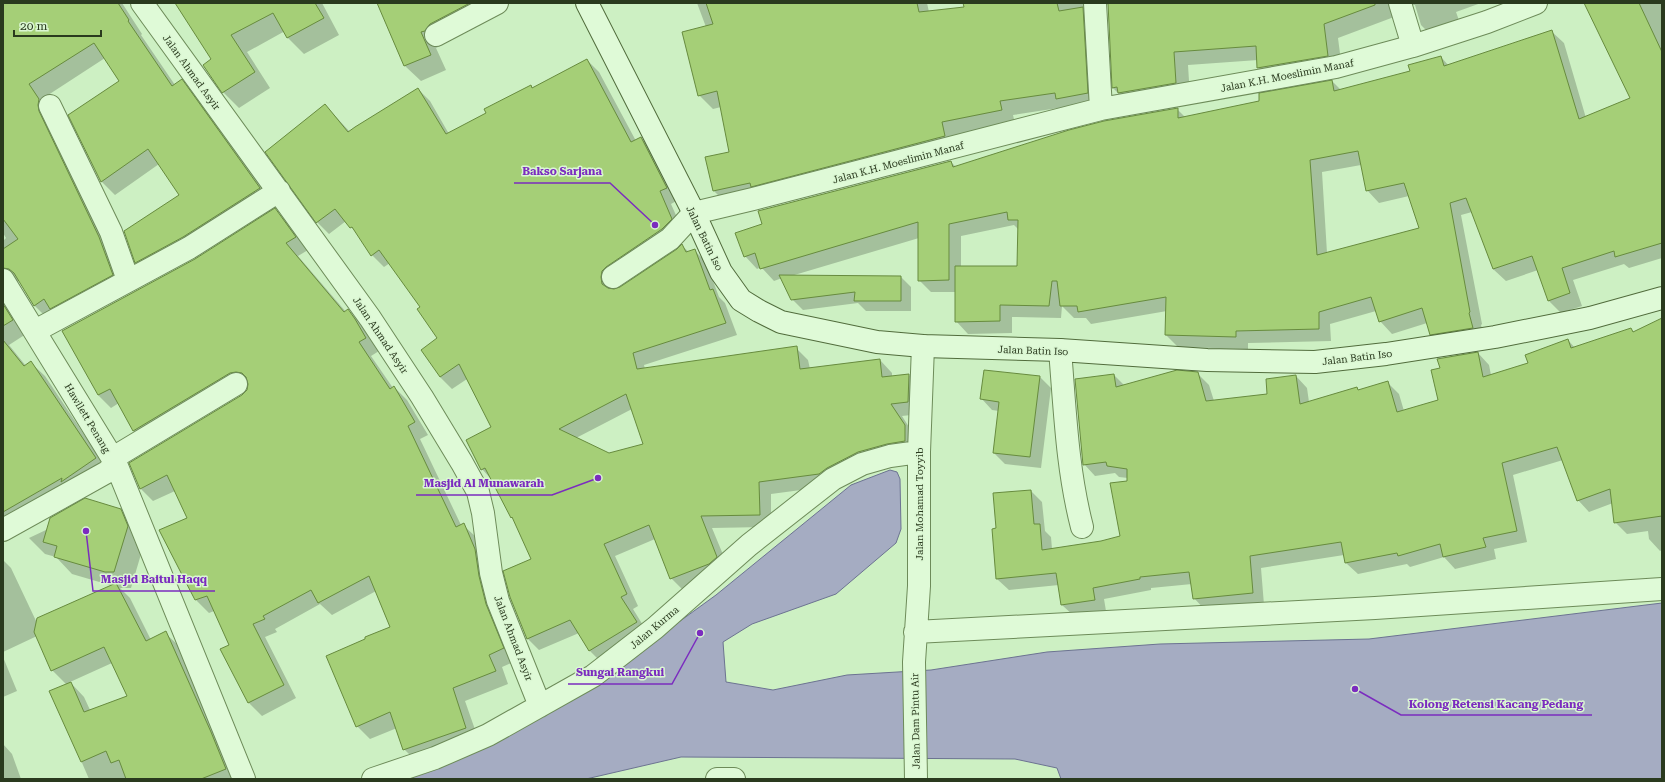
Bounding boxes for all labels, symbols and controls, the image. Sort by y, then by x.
scale bar [14,12,101,38]
text: 20 m [20,19,47,33]
street label: Jalan Ahmad Asyir [161,33,223,112]
street label: Jalan K.H. Moeslimin Manaf [1219,57,1356,94]
street label: Jalan K.H. Moeslimin Manaf [831,139,966,185]
callout: Bakso Sarjana [514,160,610,183]
text: Bakso Sarjana [522,165,602,178]
street label: Jalan Batin Iso [684,204,725,272]
street label: Jalan Ahmad Asyir [351,295,410,376]
street label: Jalan Batin Iso [997,344,1069,357]
street label: Jalan Batin Iso [1321,348,1393,367]
street label: Hawllett Penang [62,381,113,455]
street label: Jalan Mohamad Toyyib [914,448,925,560]
callout: Masjid Al Munawarah [416,472,552,495]
text: Masjid Al Munawarah [424,477,545,490]
callout: Masjid Baitul Haqq [93,568,215,591]
text: Masjid Baitul Haqq [101,573,208,586]
street label: Jalan Ahmad Asyir [492,594,535,682]
street label: Jalan Kurma [628,603,681,651]
callout: Sungai Rangkui [568,661,672,684]
text: Sungai Rangkui [576,666,664,679]
street label: Jalan Dam Pintu Air [909,673,922,769]
callout: Kolong Retensi Kacang Pedang [1401,692,1592,715]
text: Kolong Retensi Kacang Pedang [1409,698,1583,711]

